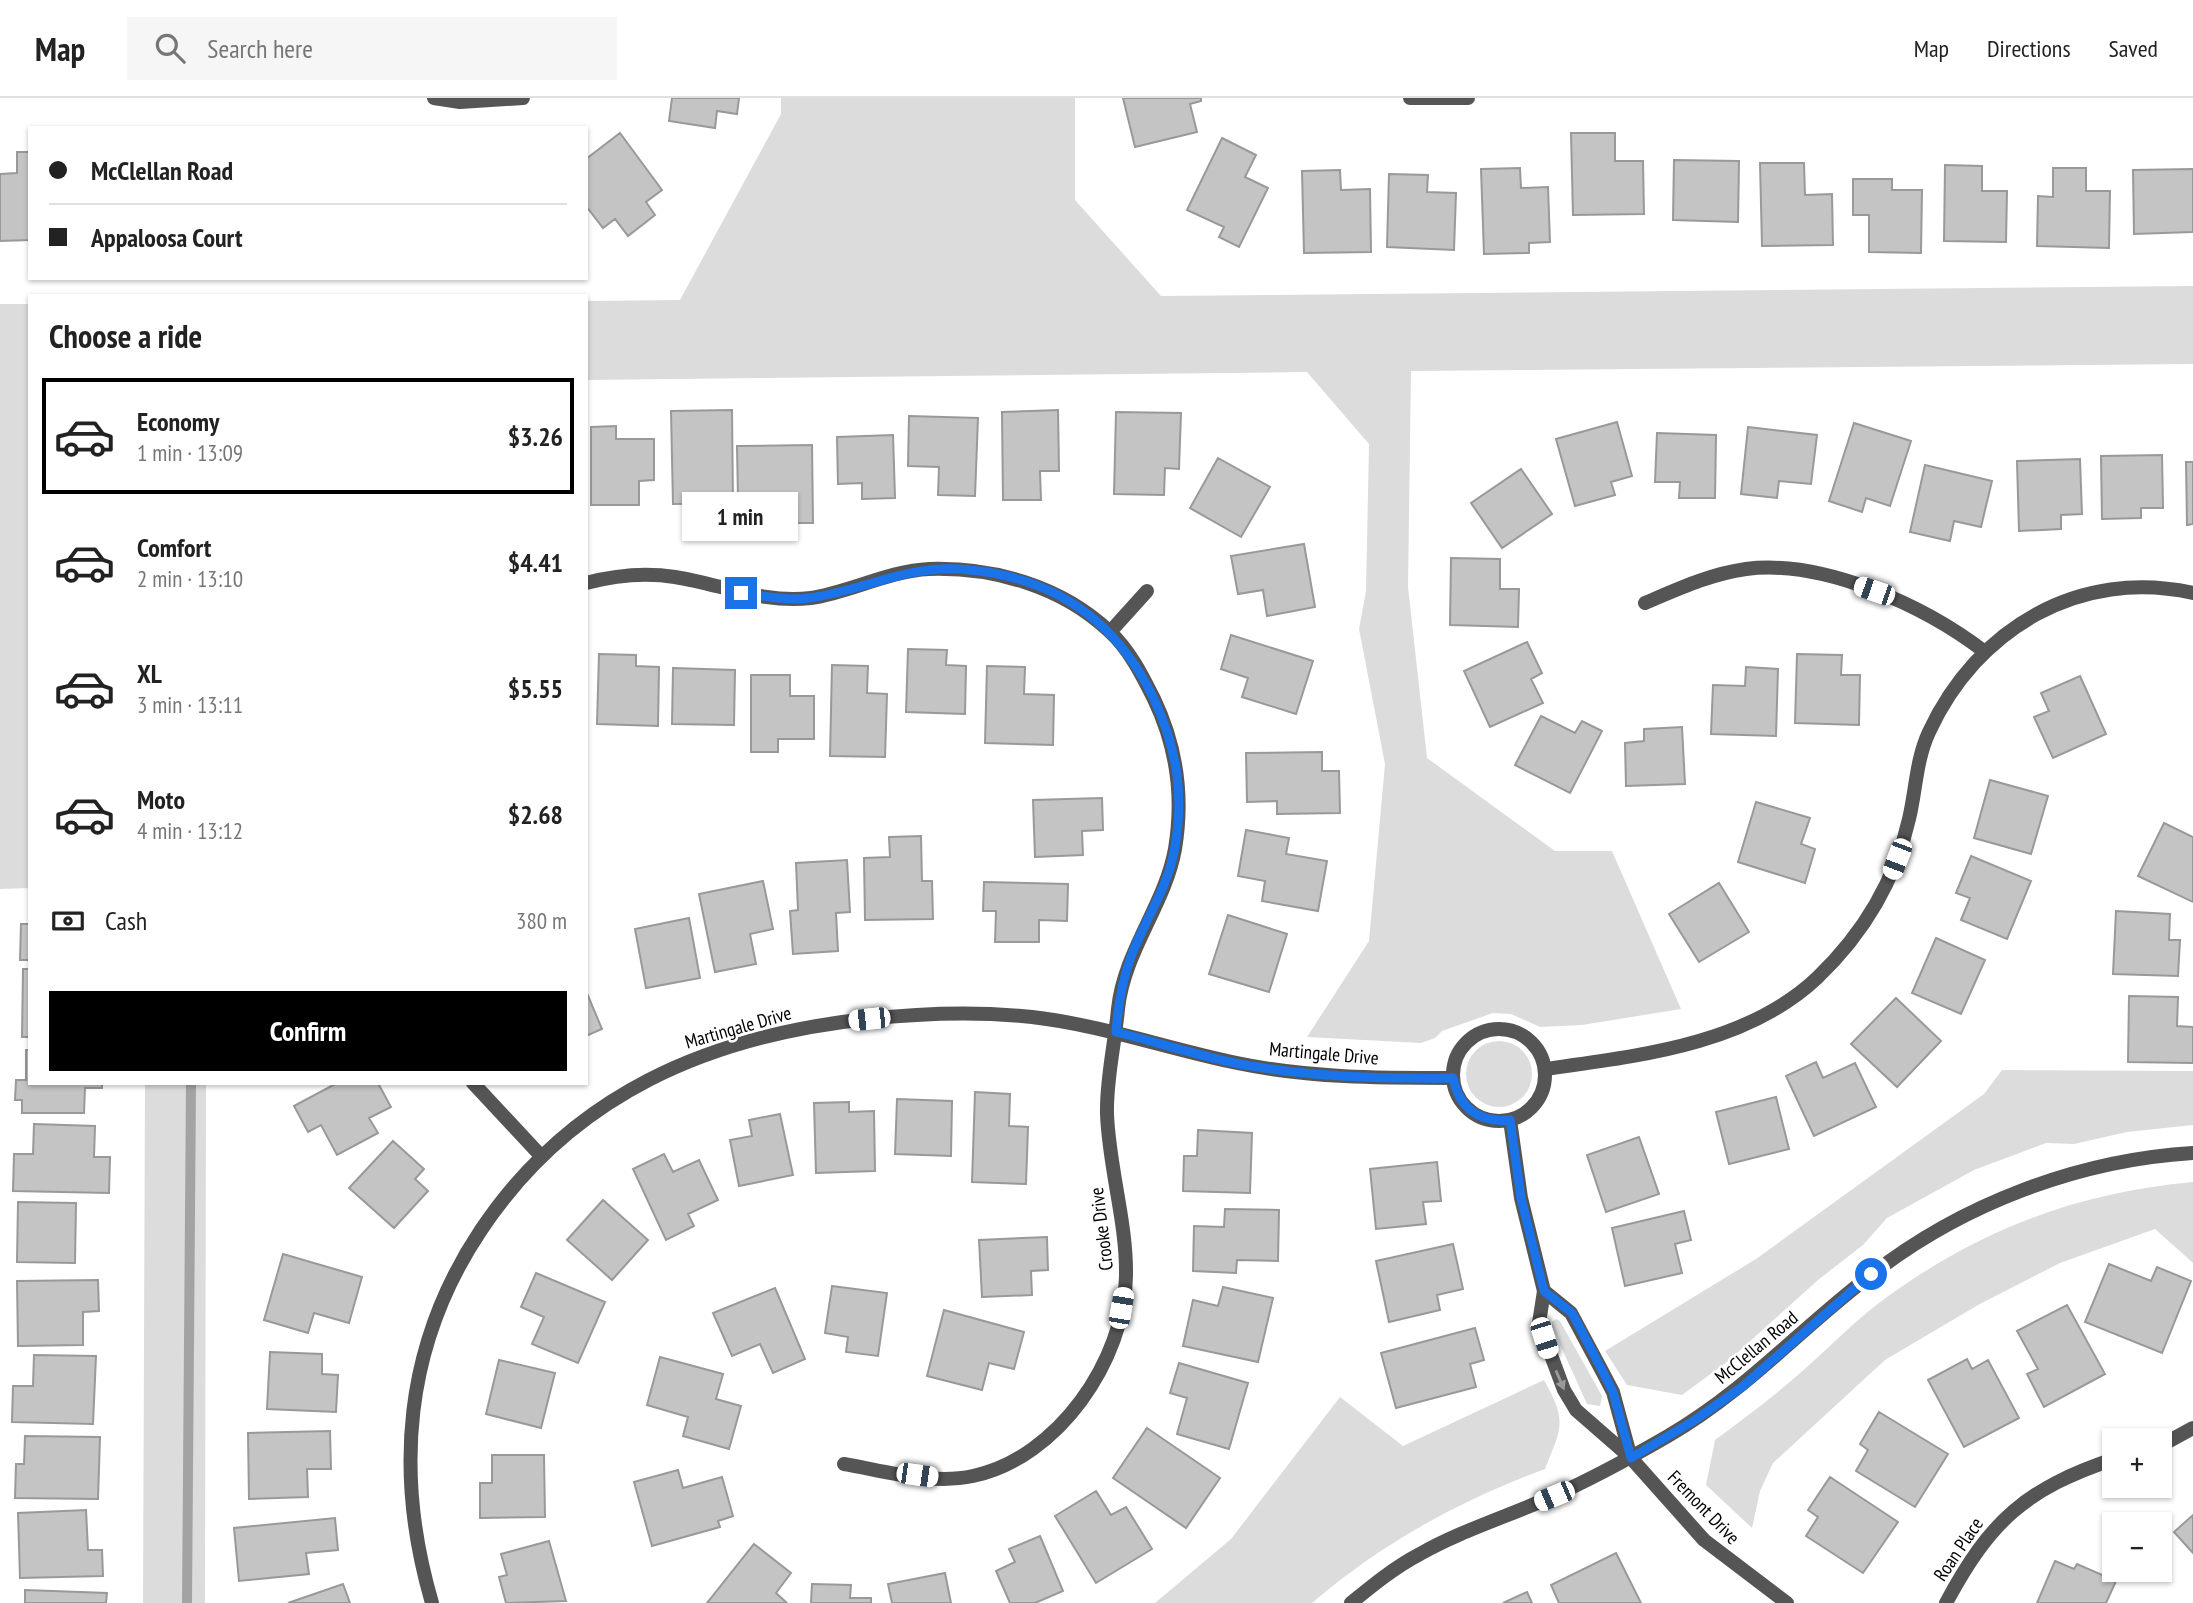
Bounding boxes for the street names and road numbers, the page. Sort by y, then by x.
street label: Martingale Drive [682,1000,794,1054]
street label: Martingale Drive [1268,1036,1380,1070]
street label: Crooke Drive [1084,1186,1118,1272]
street label: McClellan Road [1710,1305,1802,1389]
street label: Fremont Drive [1663,1465,1745,1549]
street label: Roan Place [1928,1513,1988,1585]

